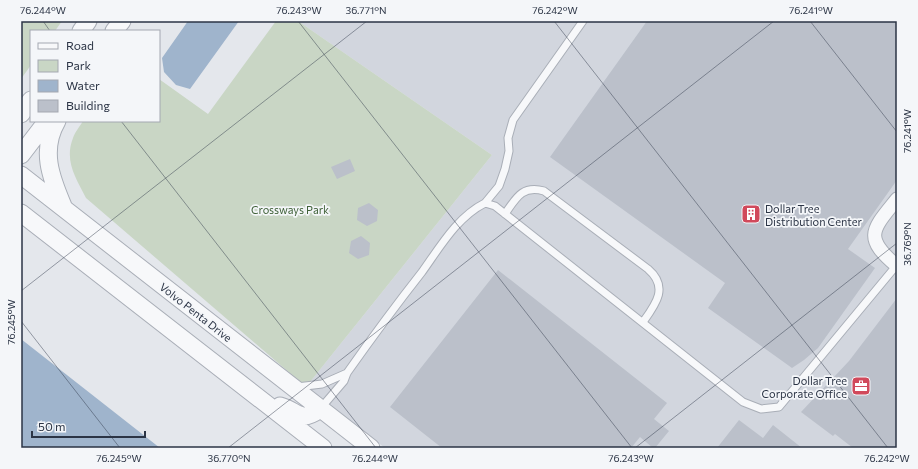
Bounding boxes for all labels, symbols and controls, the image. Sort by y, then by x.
text: 76.244°W [20,4,66,16]
text: 76.243°W [276,4,322,16]
text: 36.771°N [345,4,387,16]
text: 76.242°W [532,4,578,16]
text: 76.241°W [789,4,833,16]
legend [30,30,160,122]
text: Road [66,38,94,52]
text: Park [66,58,92,72]
text: Water [66,78,100,92]
text: Building [66,98,110,112]
text: 76.241°W [901,109,913,153]
place label: Dollar Tree Distribution Center [765,202,862,228]
park label: Crossways Park [251,203,329,216]
building icon: Dollar Tree Distribution Center [740,203,762,225]
text: 36.769°N [901,222,913,266]
street label: Volvo Penta Drive [157,280,235,344]
text: 76.245°W [5,299,17,345]
place label: Dollar Tree Corporate Office [762,374,847,400]
office icon: Dollar Tree Corporate Office [850,375,872,397]
scale bar [32,413,145,439]
text: 50 m [38,419,66,433]
text: 76.245°W [96,452,142,464]
text: 36.770°N [207,452,251,464]
text: 76.244°W [352,452,398,464]
text: 76.243°W [608,452,654,464]
text: 76.242°W [864,452,910,464]

